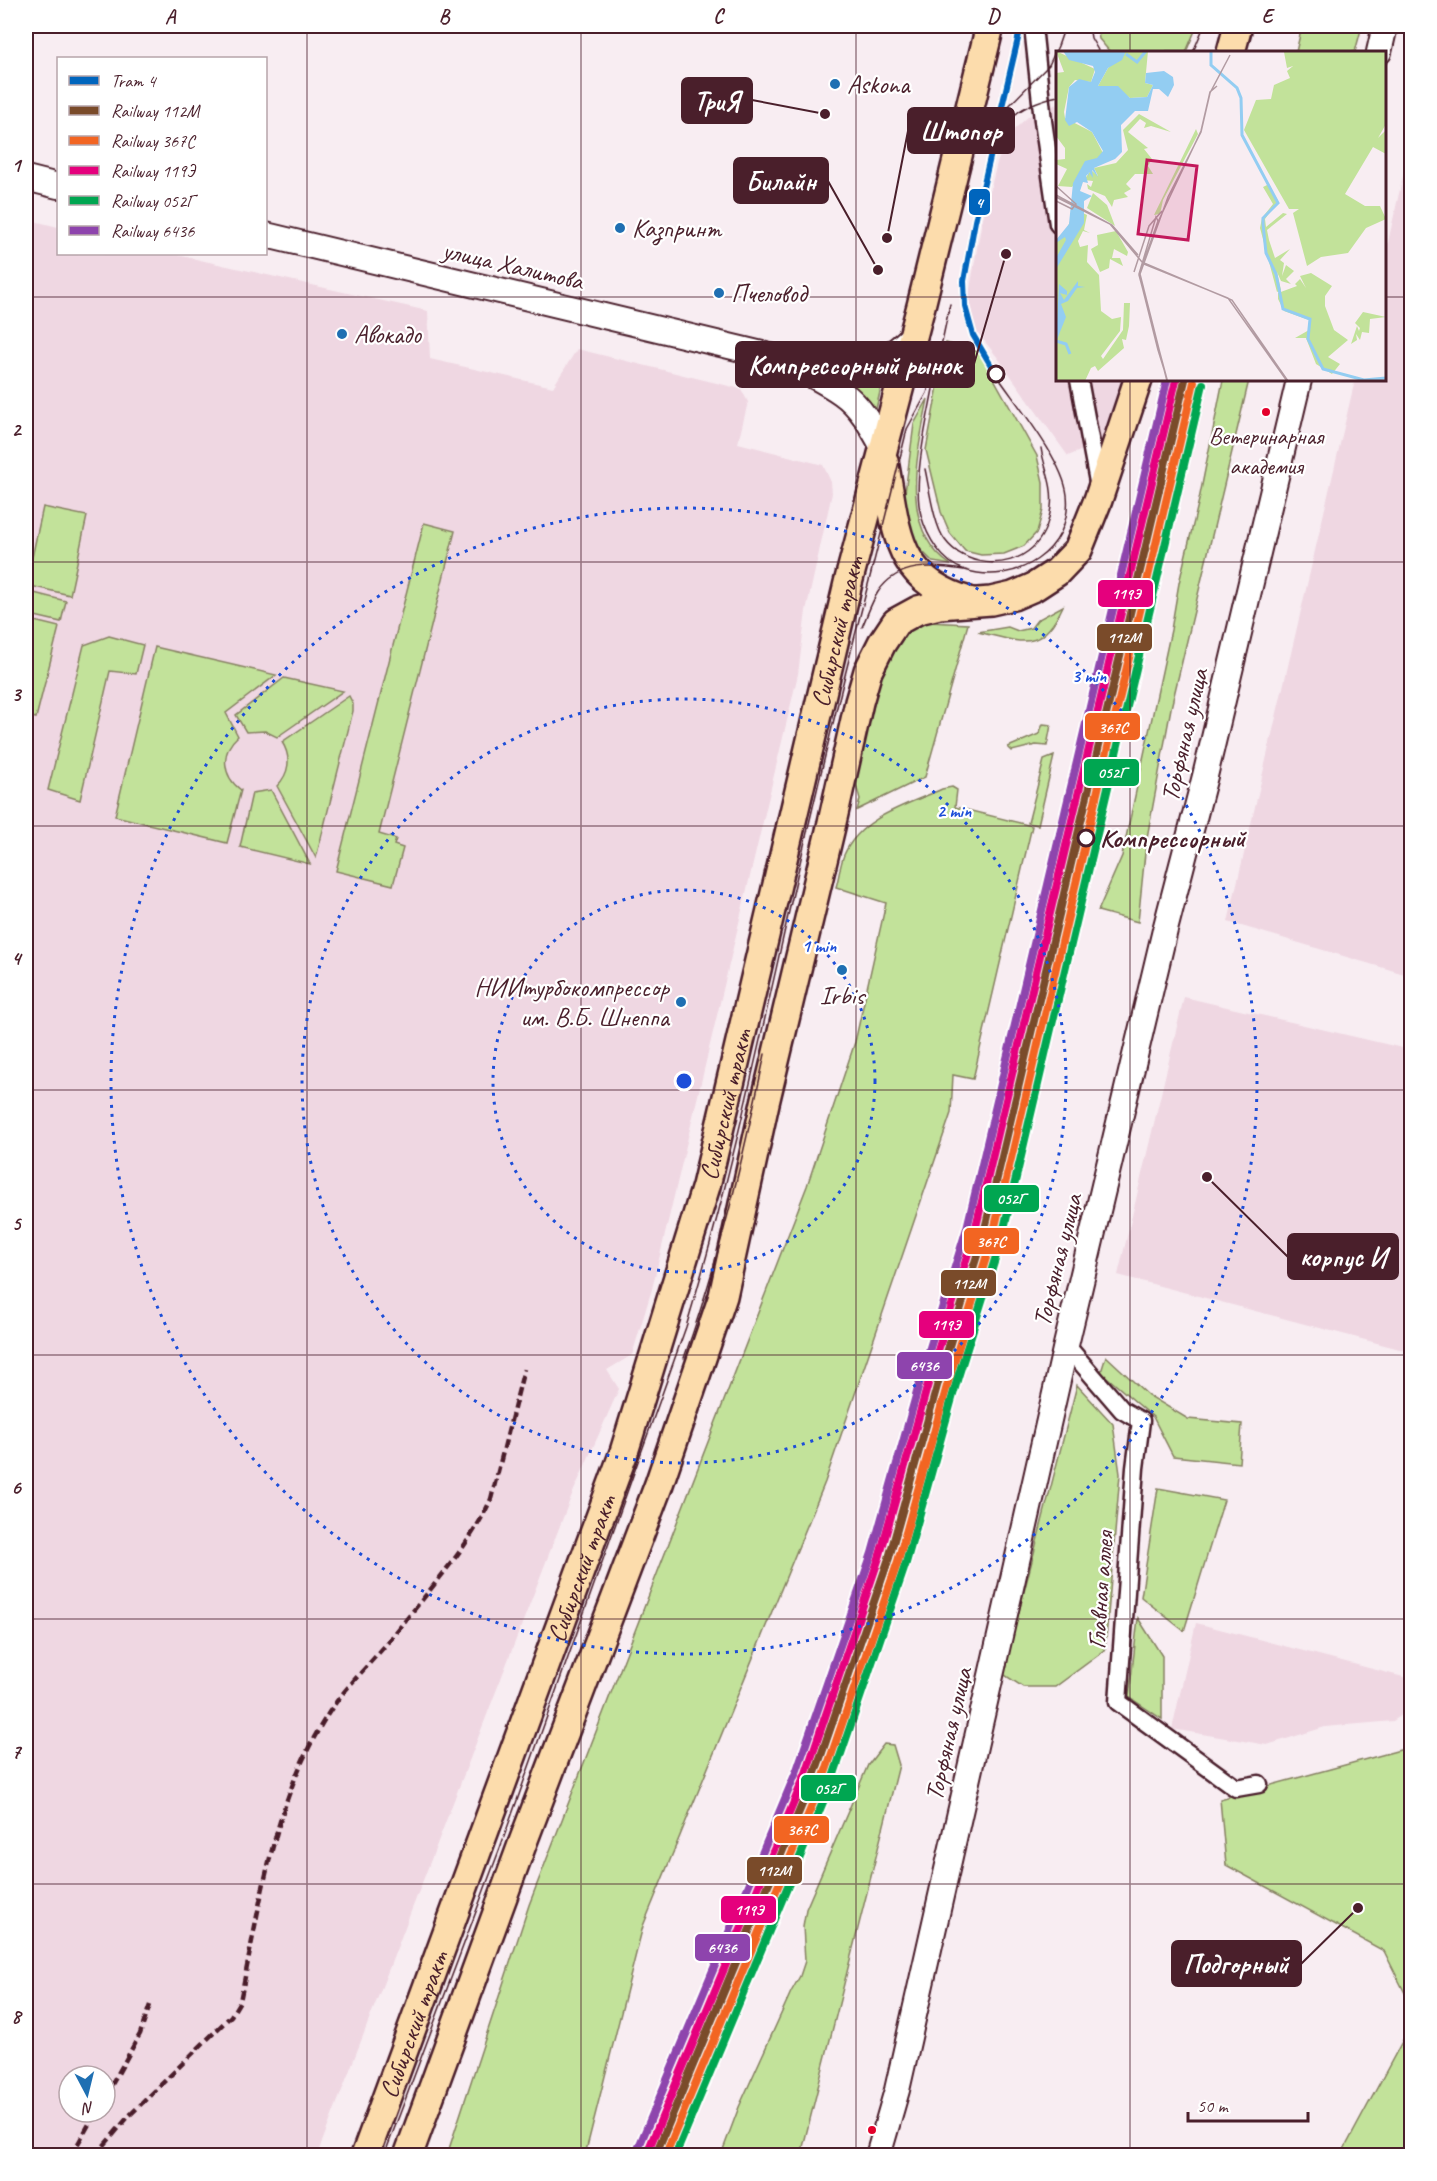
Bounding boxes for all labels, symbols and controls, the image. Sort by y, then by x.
text: A [165,4,177,29]
text: B [439,4,451,29]
text: C [713,4,725,29]
text: D [987,4,1001,29]
text: E [1262,4,1276,29]
inset map [1056,51,1386,381]
legend [57,57,267,255]
place label: Askona [847,68,911,101]
text: Tram 4 [111,70,157,92]
marker: Askona [828,77,842,91]
callout: ТриЯ [682,78,752,123]
text: ТриЯ [694,84,744,118]
text: Railway 112М [111,100,201,122]
callout: Штопор [908,108,1014,153]
text: Штопор [920,114,1004,148]
text: Railway 367С [111,130,197,152]
text: 1 [12,153,23,178]
callout: Билайн [734,158,828,203]
text: Railway 119Э [111,160,197,182]
text: Билайн [746,164,818,198]
line badge: 4 [968,188,991,216]
text: Railway 052Г [111,190,198,212]
text: 4 [975,193,984,213]
place label: Казпринт [632,212,723,246]
text: Railway 6436 [111,220,195,242]
marker: Казпринт [613,221,627,235]
street label: улица Халитова [437,233,588,298]
place label: Пчеловод [731,277,809,310]
marker: Пчеловод [712,286,726,300]
place label: Авокадо [354,318,423,351]
marker: Авокадо [335,327,349,341]
callout: Компрессорный рынок [736,342,974,387]
text: Компрессорный рынок [748,348,964,382]
unlabelled marker [987,365,1005,383]
marker: Ветеринарная академия [1260,406,1272,418]
text: 2 [12,417,23,442]
place label: Ветеринарная академия [1209,421,1325,481]
street label: Сибирский тракт [803,551,872,710]
line badge: 119Э [1097,579,1154,608]
text: 119Э [1111,584,1143,604]
line badge: 112М [1096,623,1153,652]
text: 112М [1107,628,1143,648]
street label: Торфяная улица [1153,664,1216,805]
text: 3 min [1072,665,1107,687]
text: 3 [12,682,23,707]
line badge: 367С [1084,712,1141,741]
text: 367С [1098,718,1130,738]
line badge: 052Г [1083,758,1140,787]
text: 052Г [1098,763,1130,783]
text: 2 min [937,800,972,822]
place label: Компрессорный [1100,822,1247,855]
marker: Компрессорный [1077,829,1095,847]
text: 1 min [802,935,837,957]
text: 4 [12,946,24,971]
marker: Irbis [835,963,849,977]
place label: НИИтурбокомпрессор им. В.Б. Шнеппа [474,971,671,1034]
place label: Irbis [820,979,866,1012]
marker: НИИтурбокомпрессор им. В.Б. Шнеппа [674,995,688,1009]
street label: Сибирский тракт [692,1025,760,1183]
centre of rings [674,1071,694,1091]
line badge: 052Г [983,1184,1040,1213]
text: 052Г [997,1189,1029,1209]
street label: Торфяная улица [1025,1189,1090,1330]
text: 5 [12,1211,23,1236]
line badge: 367С [963,1227,1020,1255]
text: 367С [976,1232,1008,1252]
callout: корпус И [1288,1234,1398,1279]
text: корпус И [1300,1240,1391,1274]
line badge: 112М [940,1269,997,1297]
text: 112М [952,1274,988,1294]
line badge: 119Э [918,1310,975,1339]
text: 119Э [931,1315,963,1335]
line badge: 6436 [896,1351,953,1380]
text: 6436 [909,1356,940,1376]
text: 6 [11,1475,22,1500]
street label: Сибирский тракт [540,1489,624,1646]
street label: Главная аллея [1080,1528,1121,1650]
street label: Торфяная улица [917,1663,980,1804]
text: 7 [12,1739,23,1764]
line badge: 052Г [800,1774,857,1802]
text: 052Г [815,1779,847,1799]
line badge: 367С [773,1815,830,1844]
text: 367С [787,1820,819,1840]
line badge: 112М [746,1856,803,1885]
text: 112М [757,1861,793,1881]
line badge: 119Э [720,1895,777,1924]
text: 119Э [734,1900,766,1920]
line badge: 6436 [694,1933,751,1962]
text: 6436 [707,1938,738,1958]
callout: Подгорный [1172,1941,1301,1986]
street label: Сибирский тракт [372,1945,456,2103]
text: Подгорный [1184,1947,1291,1981]
text: 8 [12,2004,24,2029]
north arrow [57,2064,117,2124]
scale bar [1188,2085,1308,2123]
text: 50 m [1197,2095,1230,2117]
text: N [80,2097,95,2119]
unlabelled marker [866,2124,878,2136]

